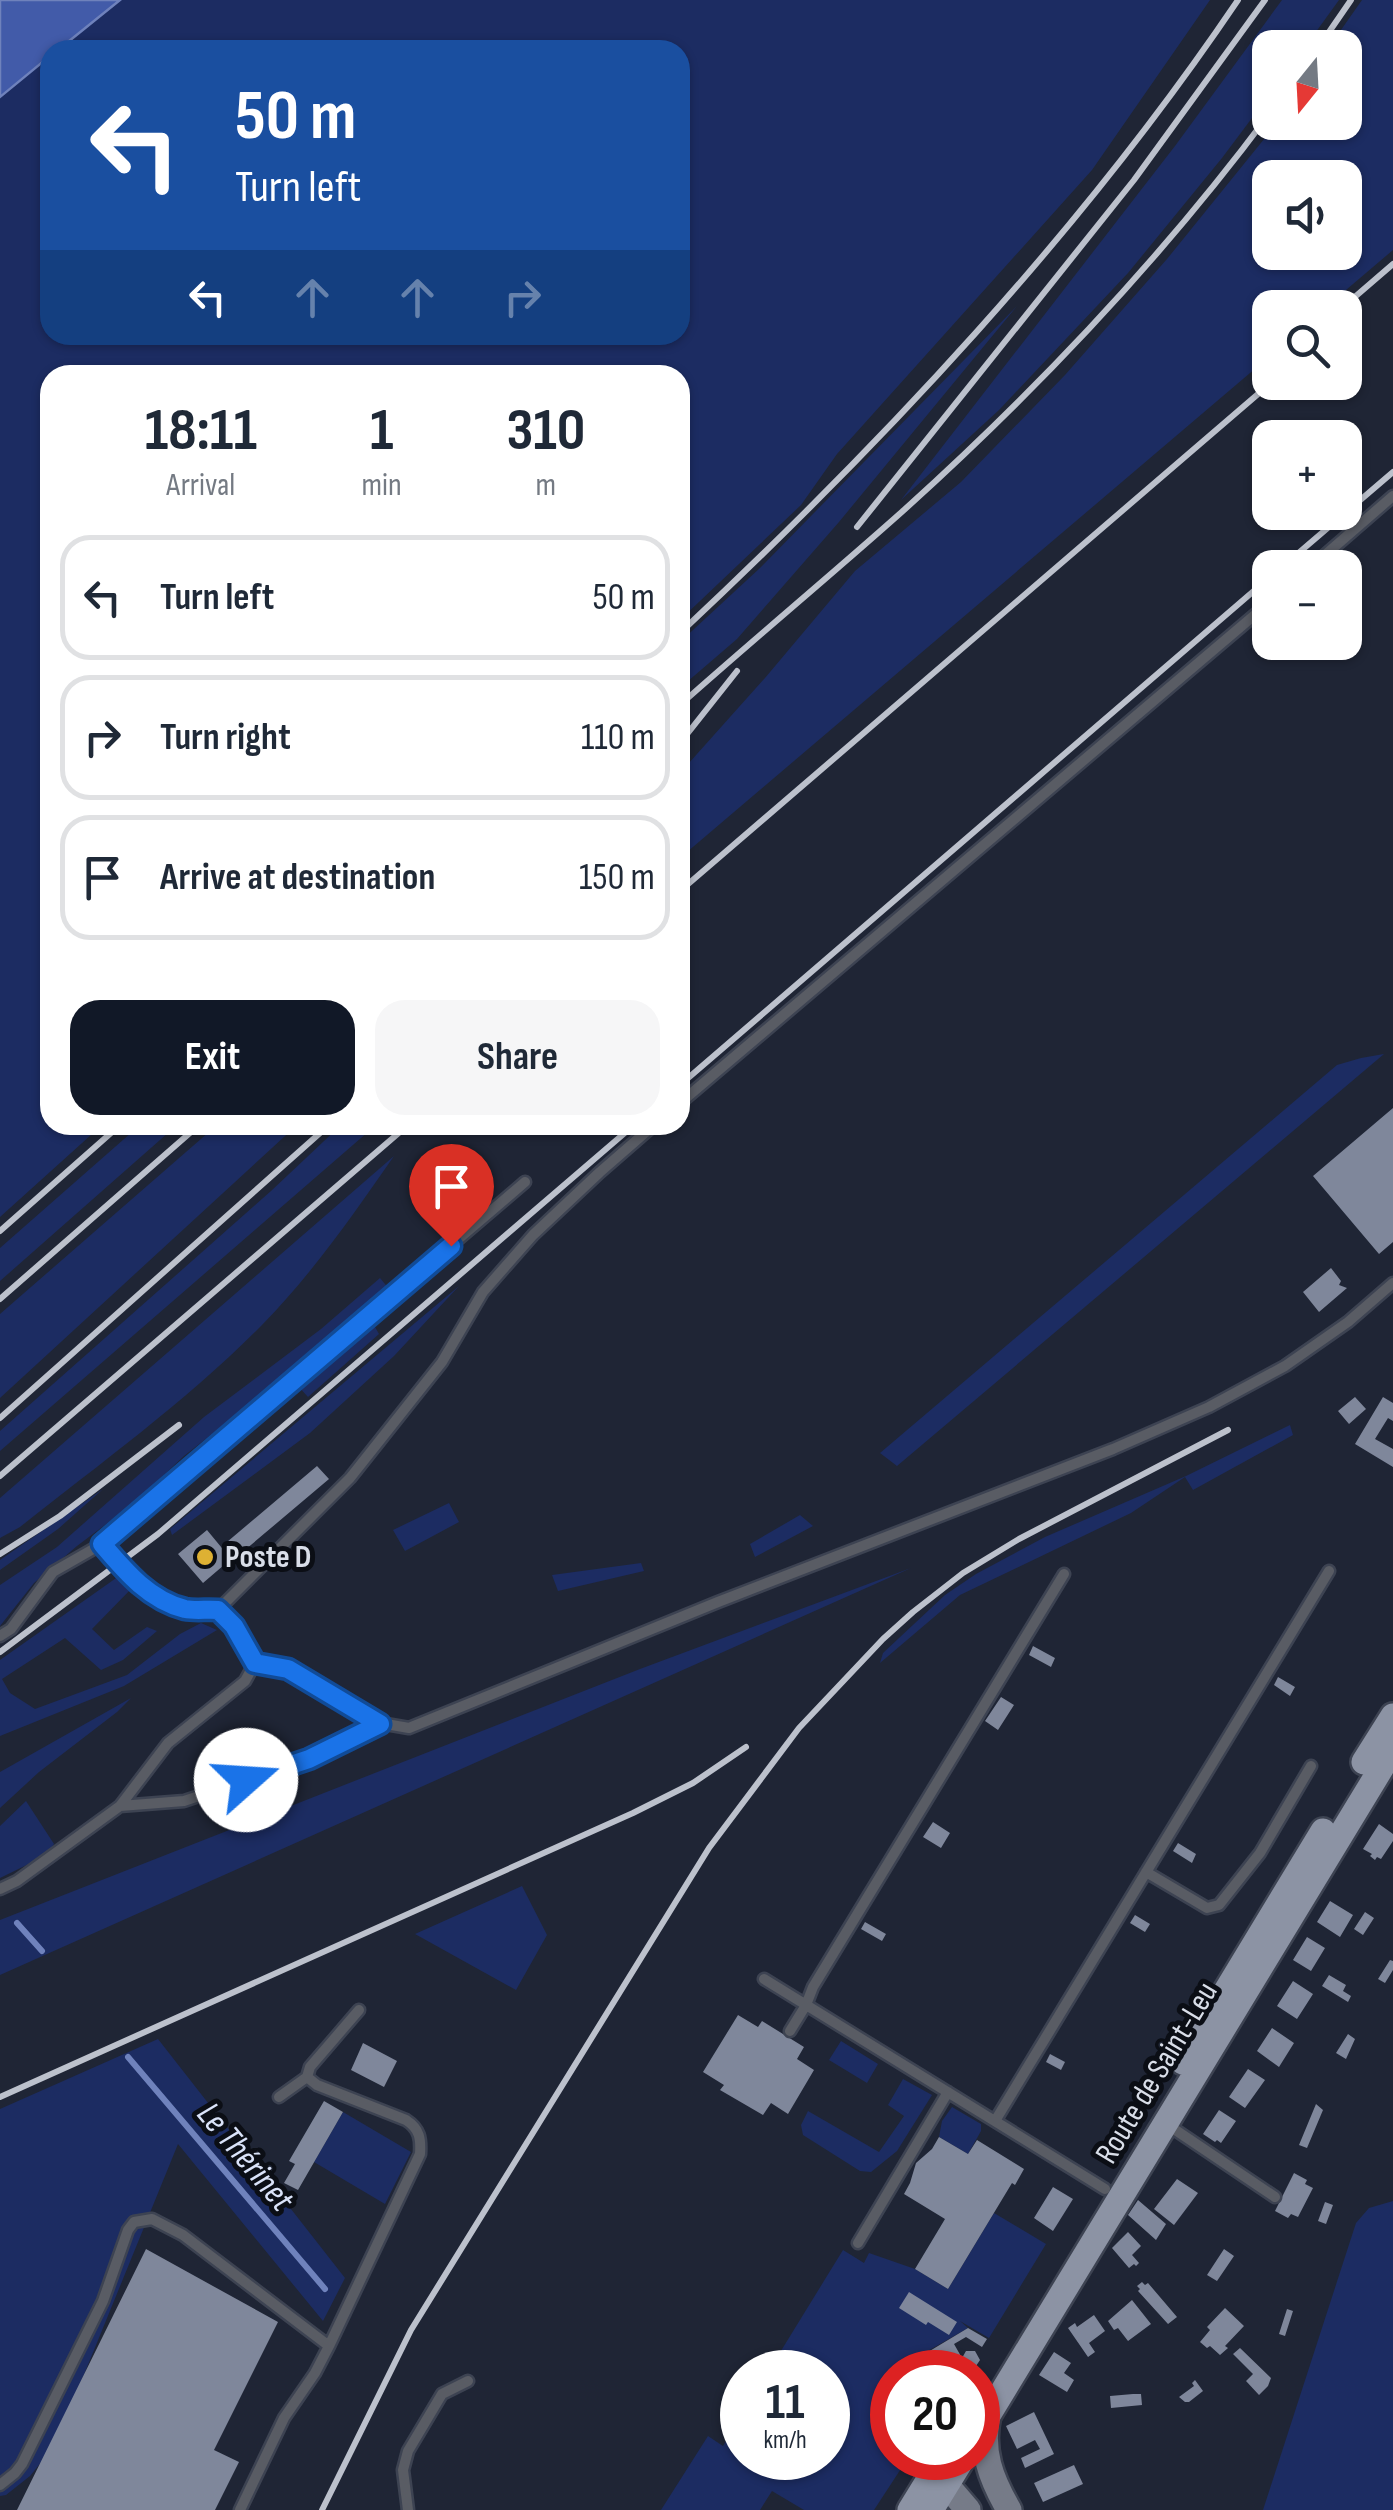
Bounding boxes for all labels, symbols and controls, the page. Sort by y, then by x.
north arrow [1252,30,1362,140]
map controls [1252,30,1362,660]
text: 50 m [235,75,356,159]
icon: left [70,80,200,210]
text: Turn left [235,160,361,215]
button: sound [1252,160,1362,270]
icon: left [180,270,235,325]
icon: ahead [285,270,340,325]
icon: ahead [390,270,445,325]
icon: right [495,270,550,325]
button: search [1252,290,1362,400]
text: 18:11 [145,395,257,467]
text: 1 [370,395,393,467]
text: 310 [506,395,585,467]
button: + [1252,420,1362,530]
text: Arrival [166,466,235,505]
text: min [362,466,402,505]
text: m [536,466,556,505]
button: − [1252,550,1362,660]
icon: left [75,570,130,625]
text: Turn left [160,575,274,620]
text: 50 m [592,575,655,620]
icon: right [75,710,130,765]
text: Turn right [160,715,291,760]
text: 110 m [581,715,655,760]
icon: arrive [75,850,130,905]
text: Arrive at destination [160,855,435,900]
text: 150 m [579,855,655,900]
button: Exit [70,1000,355,1115]
button: Share [375,1000,660,1115]
pin [409,1144,494,1247]
icon: arrive [424,1159,479,1214]
place label: Poste D [225,1538,311,1577]
marker: Poste D [194,1546,216,1568]
position arrow [194,1728,298,1832]
street label: Route de Saint-Leu [1088,1975,1226,2171]
water label: Le Thérinet [187,2094,304,2221]
speed limit sign: 20 [870,2350,1000,2480]
text: 11 [765,2373,805,2433]
text: km/h [763,2425,807,2456]

